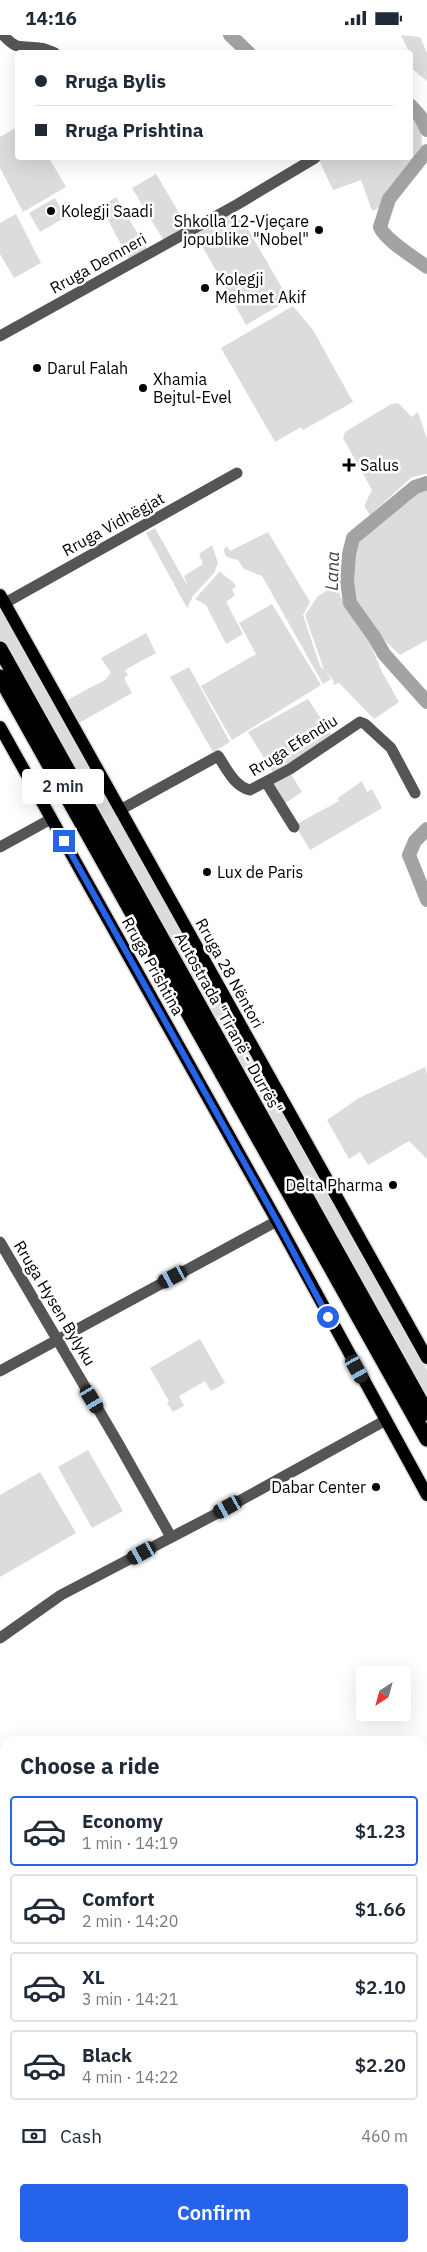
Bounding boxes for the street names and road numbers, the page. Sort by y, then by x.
street label: Rruga Demneri [46,228,150,298]
street label: Rruga Vidhëgjat [58,488,168,560]
street label: Rruga Efendiu [245,710,341,780]
street label: Rruga Prishtina [118,913,188,1019]
street label: Rruga 28 Nëntori [192,915,268,1031]
street label: Autostrada "Tiranë - Durrës" [171,929,287,1117]
street label: Rruga Hysen Bylyku [10,1237,100,1369]

